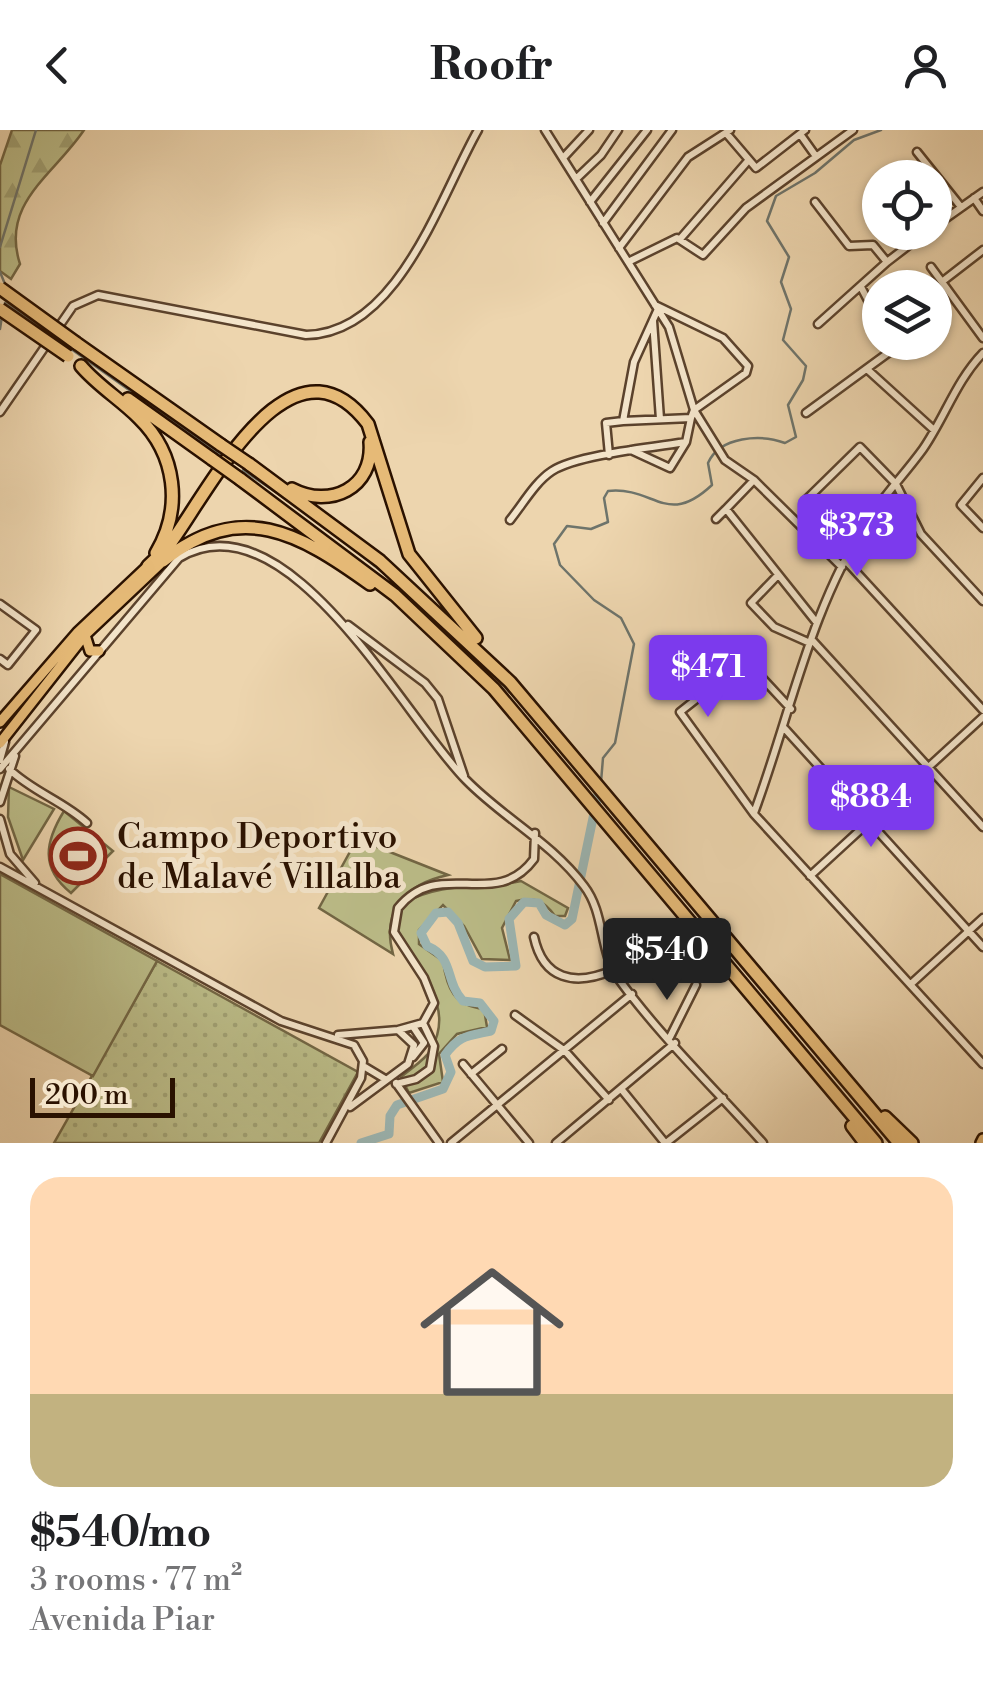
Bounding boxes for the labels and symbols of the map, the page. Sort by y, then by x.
pin: $373 [798,494,916,579]
pin: $471 [649,635,767,720]
pin: $884 [812,765,930,850]
place label: Campo Deportivo de Malavé Villalba [117,816,401,899]
sports icon: Campo Deportivo de Malavé Villalba [48,826,108,886]
pin: $540 [608,918,726,1003]
scale bar [30,1073,175,1118]

